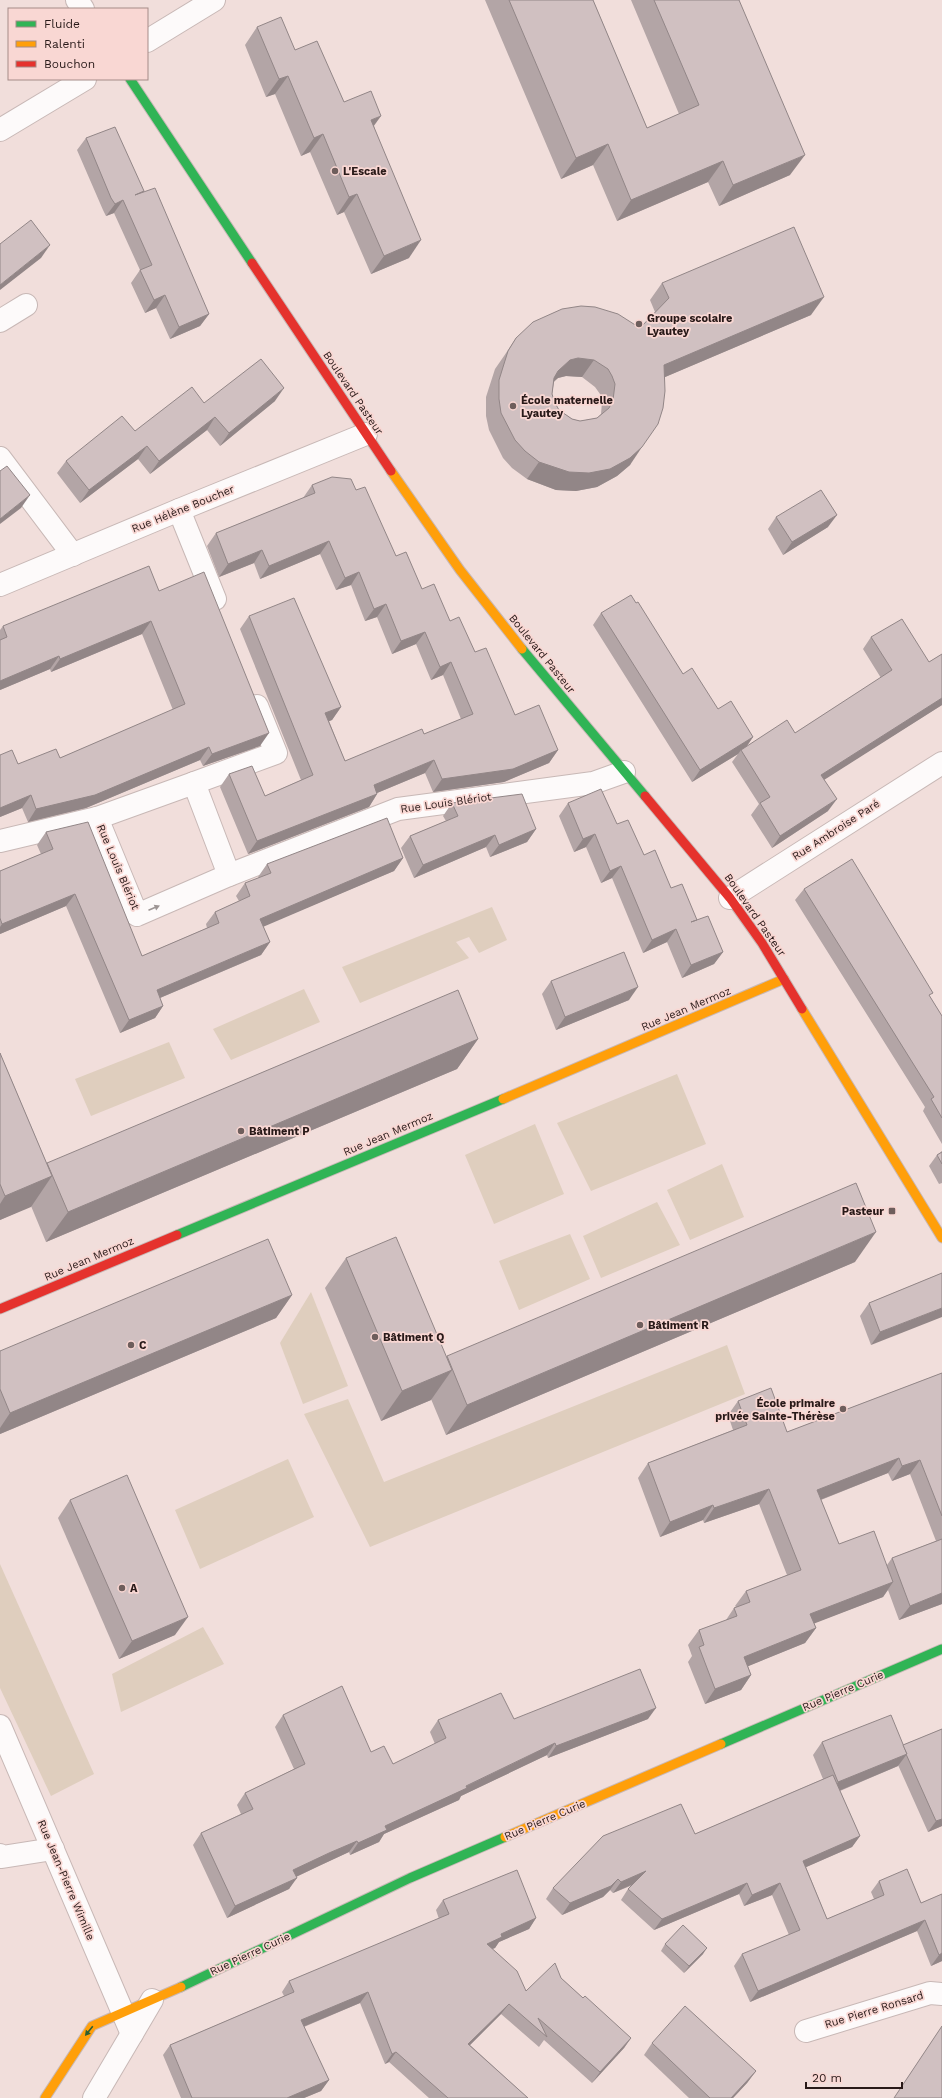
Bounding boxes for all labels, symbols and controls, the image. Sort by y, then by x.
legend [8,8,148,80]
text: Fluide [44,17,80,31]
text: Ralenti [44,37,85,51]
text: Bouchon [44,57,95,71]
place label: L'Escale [343,165,387,178]
marker: L'Escale [330,166,340,176]
place label: Groupe scolaire Lyautey [647,312,732,338]
marker: Groupe scolaire Lyautey [634,319,644,329]
street label: Boulevard Pasteur [320,349,386,438]
place label: École maternelle Lyautey [521,394,613,420]
marker: École maternelle Lyautey [508,401,518,411]
street label: Rue Hélène Boucher [130,482,237,536]
street label: Boulevard Pasteur [506,612,578,697]
street label: Rue Louis Blériot [400,790,493,816]
street label: Rue Ambroise Paré [790,797,882,863]
street label: Rue Louis Blériot [94,822,142,912]
street label: Boulevard Pasteur [722,871,789,959]
one-way arrow [148,904,160,910]
street label: Rue Jean Mermoz [639,984,733,1034]
street label: Rue Jean Mermoz [341,1109,435,1159]
place label: Bâtiment P [249,1125,310,1138]
marker: Bâtiment P [236,1126,246,1136]
place label: Pasteur [842,1205,884,1218]
marker: Pasteur [887,1206,897,1216]
street label: Rue Jean Mermoz [42,1234,136,1284]
place label: Bâtiment R [648,1319,709,1332]
marker: Bâtiment R [635,1320,645,1330]
place label: Bâtiment Q [383,1331,444,1344]
marker: Bâtiment Q [370,1332,380,1342]
place label: C [139,1339,147,1352]
marker: C [126,1340,136,1350]
place label: École primaire privée Sainte-Thérèse [715,1397,835,1423]
marker: École primaire privée Sainte-Thérèse [838,1404,848,1414]
place label: A [130,1582,138,1595]
marker: A [117,1583,127,1593]
street label: Rue Pierre Curie [800,1668,886,1714]
street label: Rue Pierre Curie [502,1797,588,1843]
street label: Rue Jean-Pierre Wimille [35,1818,97,1942]
street label: Rue Pierre Curie [208,1930,292,1978]
street label: Rue Pierre Ronsard [823,1989,925,2031]
one-way arrow [85,2026,94,2037]
scale bar [806,2064,902,2090]
text: 20 m [812,2071,842,2085]

